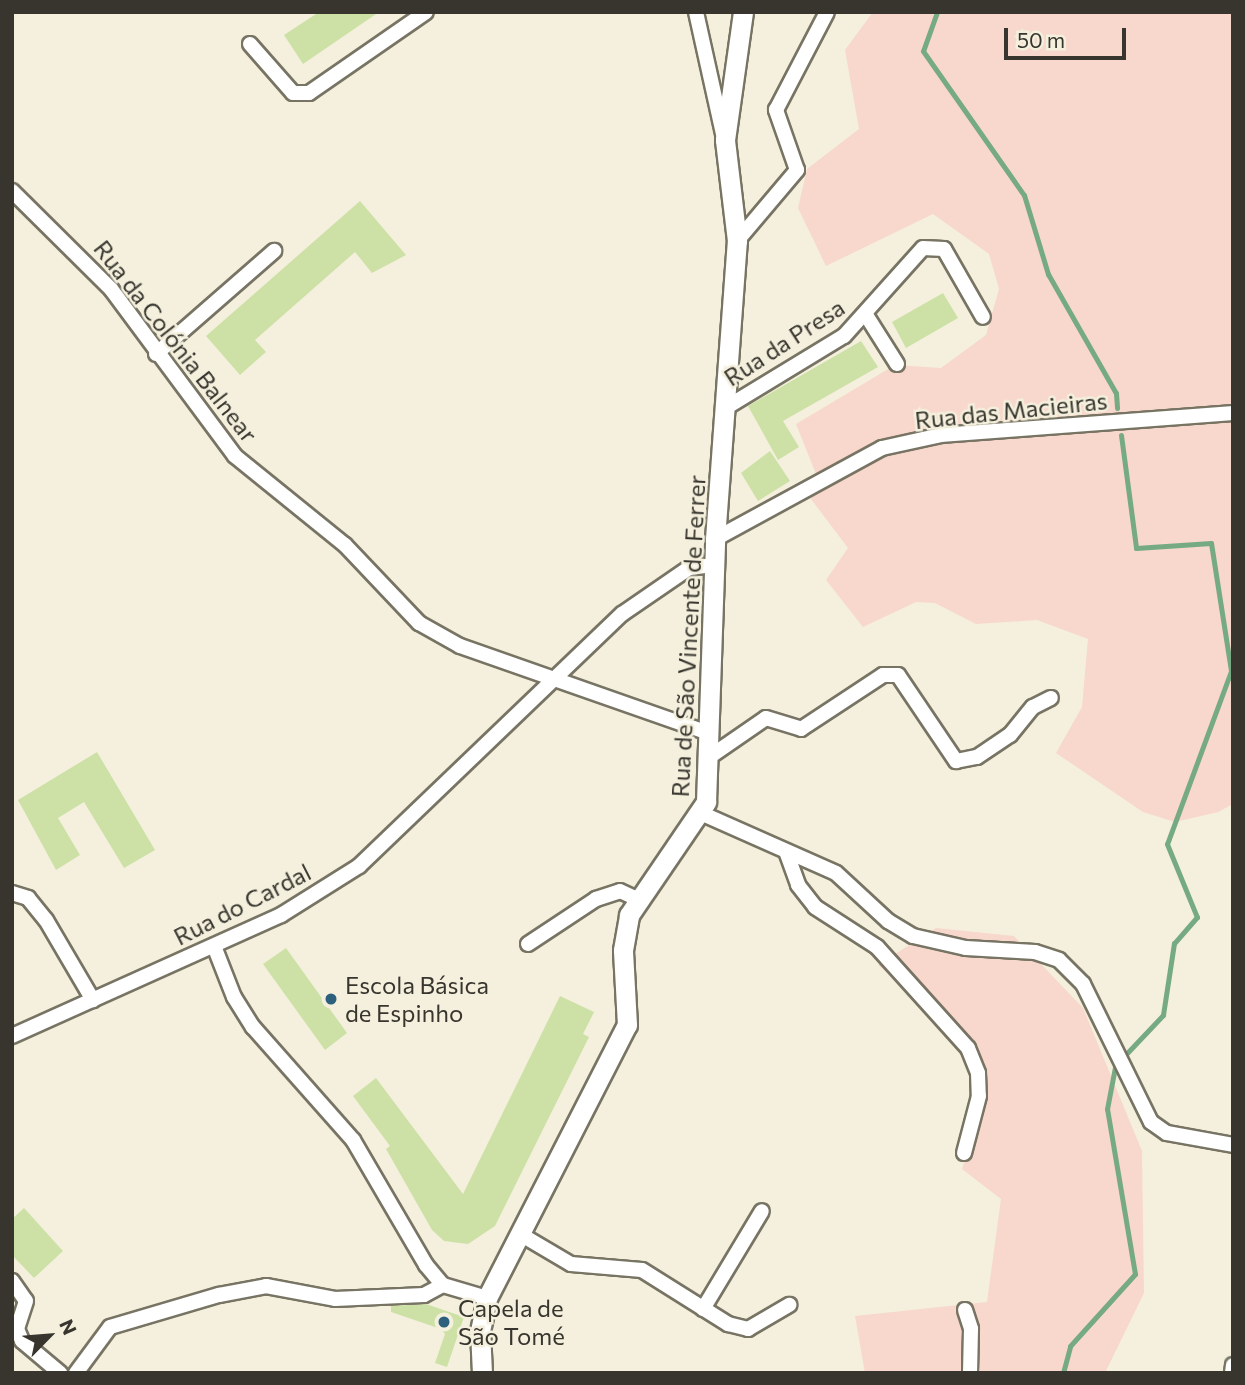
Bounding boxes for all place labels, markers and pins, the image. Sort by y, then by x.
place label: Escola Básica de Espinho [345,971,489,1027]
marker: Escola Básica de Espinho [323,991,339,1007]
place label: Capela de São Tomé [458,1294,565,1350]
marker: Capela de São Tomé [436,1314,452,1330]

